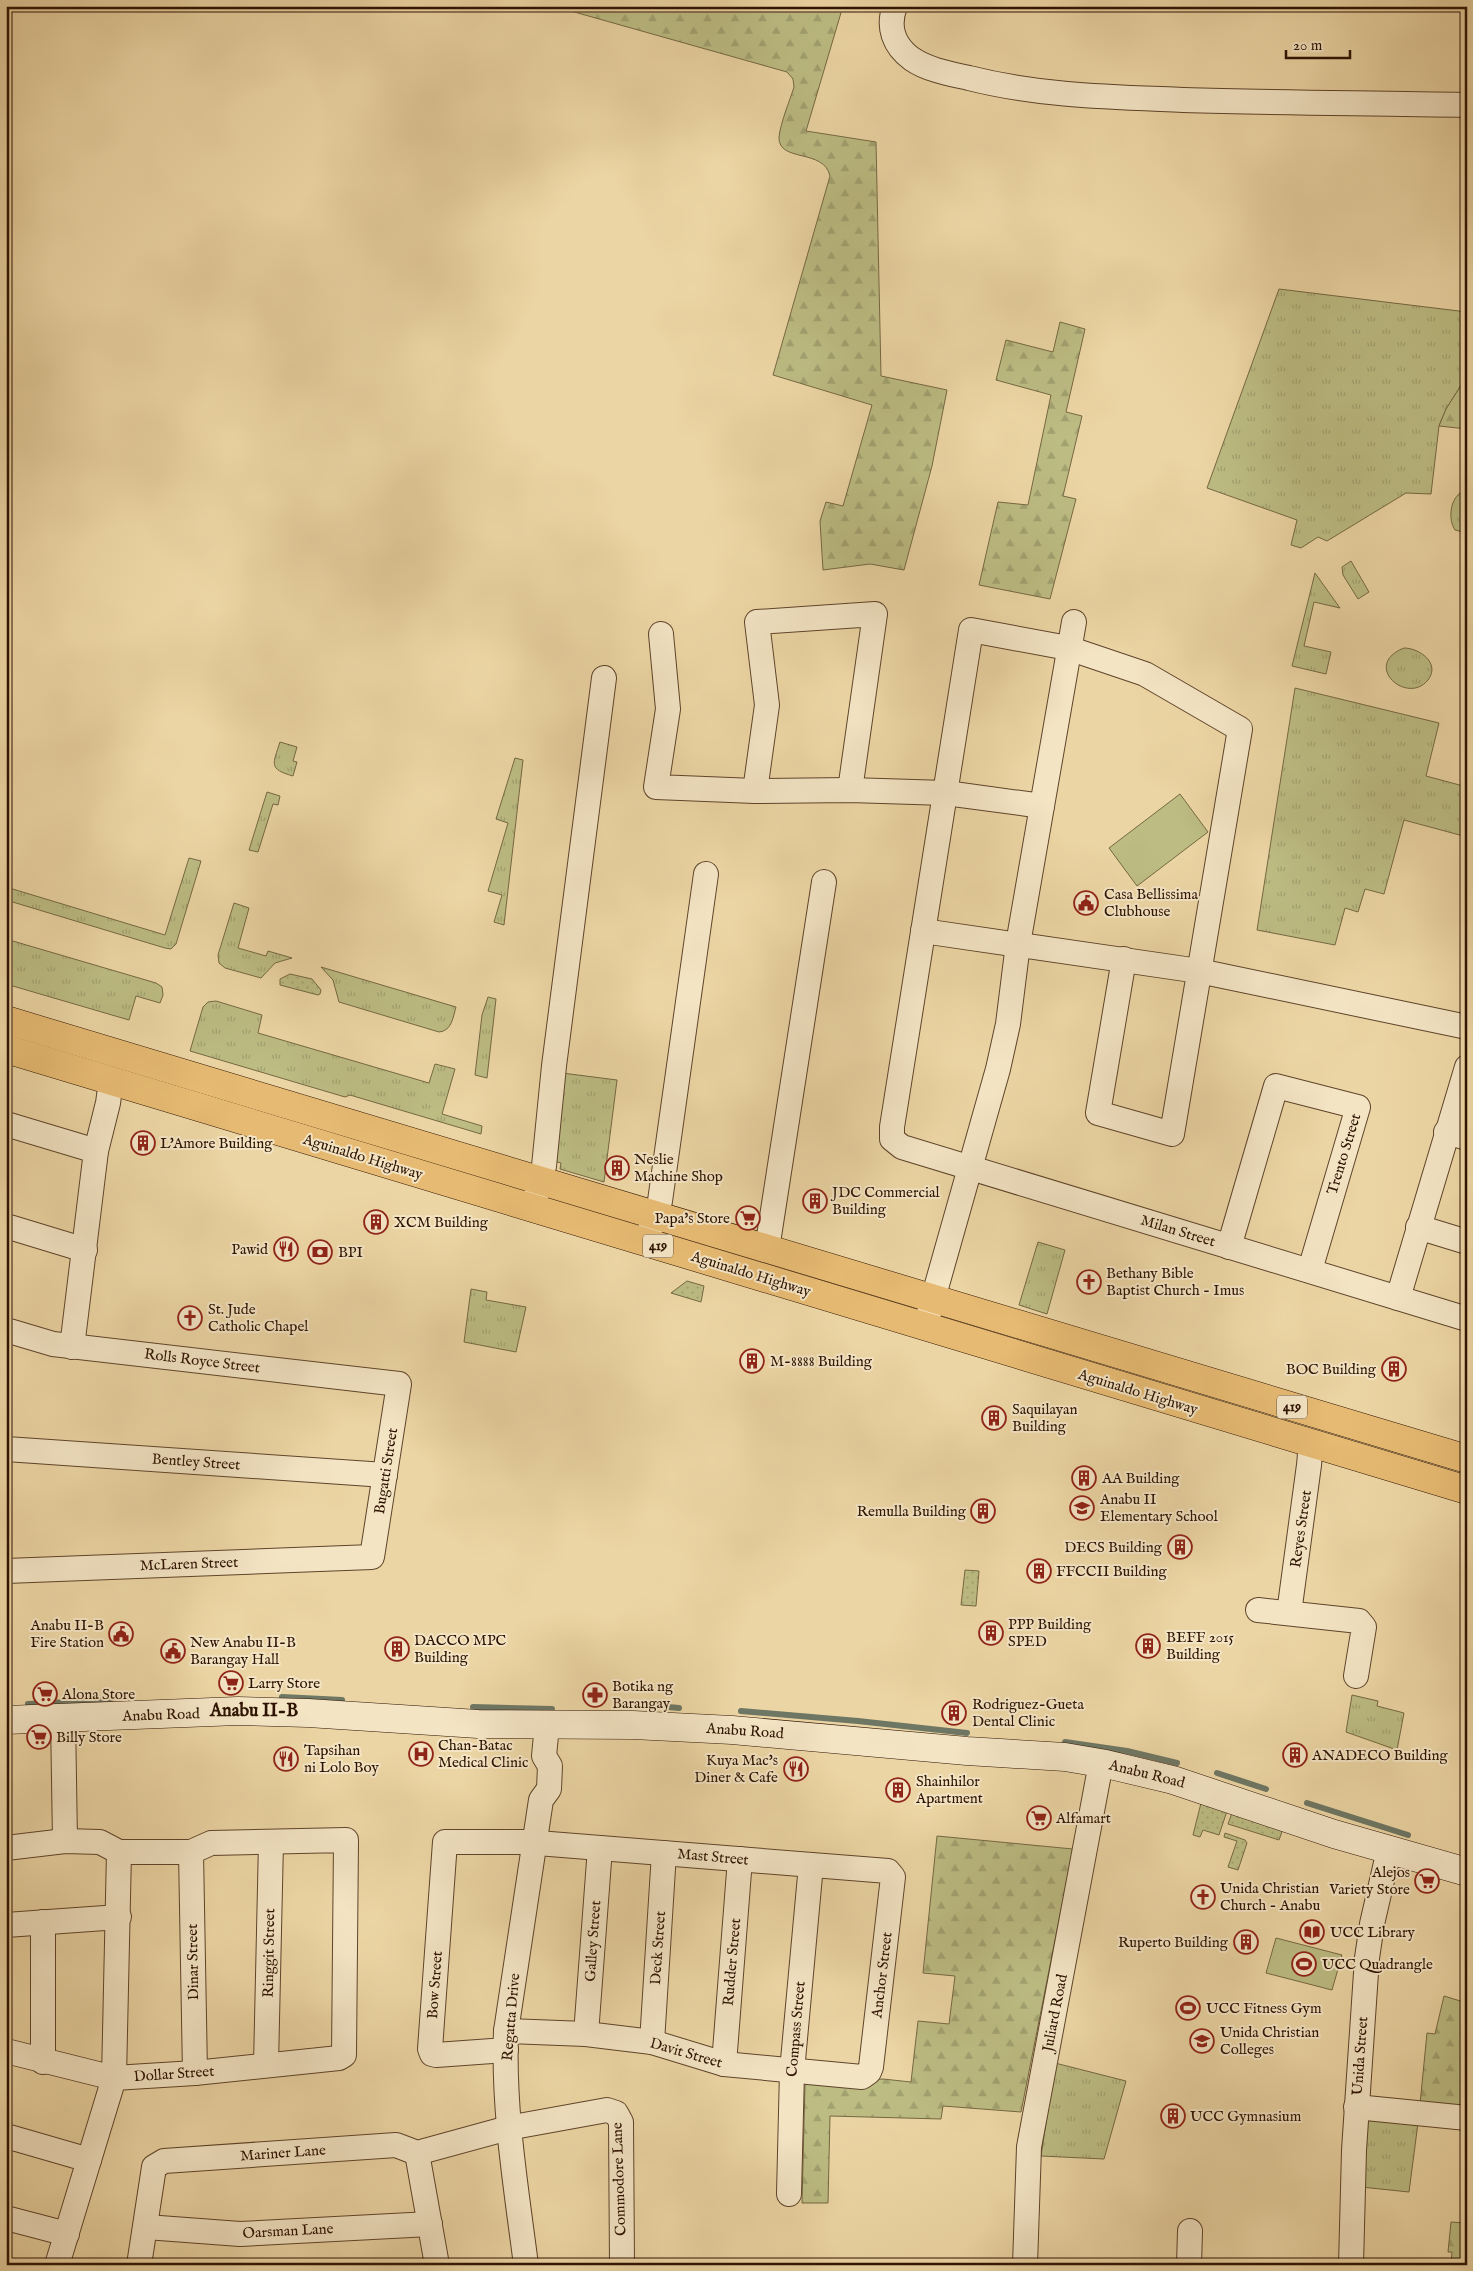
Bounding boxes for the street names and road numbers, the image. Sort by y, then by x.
street label: Trento Street [1323,1111,1365,1197]
street label: Aguinaldo Highway [300,1129,426,1184]
street label: Milan Street [1138,1211,1218,1251]
road number: 419 [643,1234,673,1258]
street label: Aguinaldo Highway [688,1246,814,1301]
street label: Rolls Royce Street [143,1344,261,1378]
street label: Aguinaldo Highway [1075,1364,1201,1419]
road number: 419 [1277,1395,1307,1418]
street label: Bugatti Street [370,1426,402,1516]
street label: Bentley Street [151,1449,241,1475]
street label: Reyes Street [1286,1489,1316,1569]
street label: McLaren Street [139,1553,239,1575]
street label: Anabu Road [121,1704,201,1726]
street label: Anabu Road [705,1719,785,1743]
street label: Anabu Road [1106,1755,1188,1793]
street label: Mast Street [677,1844,749,1870]
street label: Galley Street [581,1900,605,1982]
street label: Ringgit Street [259,1908,279,1998]
street label: Deck Street [646,1910,670,1986]
street label: Rudder Street [719,1917,745,2007]
street label: Dinar Street [183,1924,203,2000]
street label: Anchor Street [867,1931,897,2020]
street label: Bow Street [423,1950,447,2020]
street label: Regatta Drive [498,1972,524,2062]
street label: Juliard Road [1038,1972,1072,2055]
street label: Compass Street [782,1980,810,2078]
street label: Unida Street [1348,2016,1372,2096]
street label: Davit Street [647,2034,725,2072]
street label: Dollar Street [133,2062,215,2086]
street label: Commodore Lane [608,2122,630,2236]
street label: Mariner Lane [240,2141,327,2165]
street label: Oarsman Lane [242,2219,334,2243]

